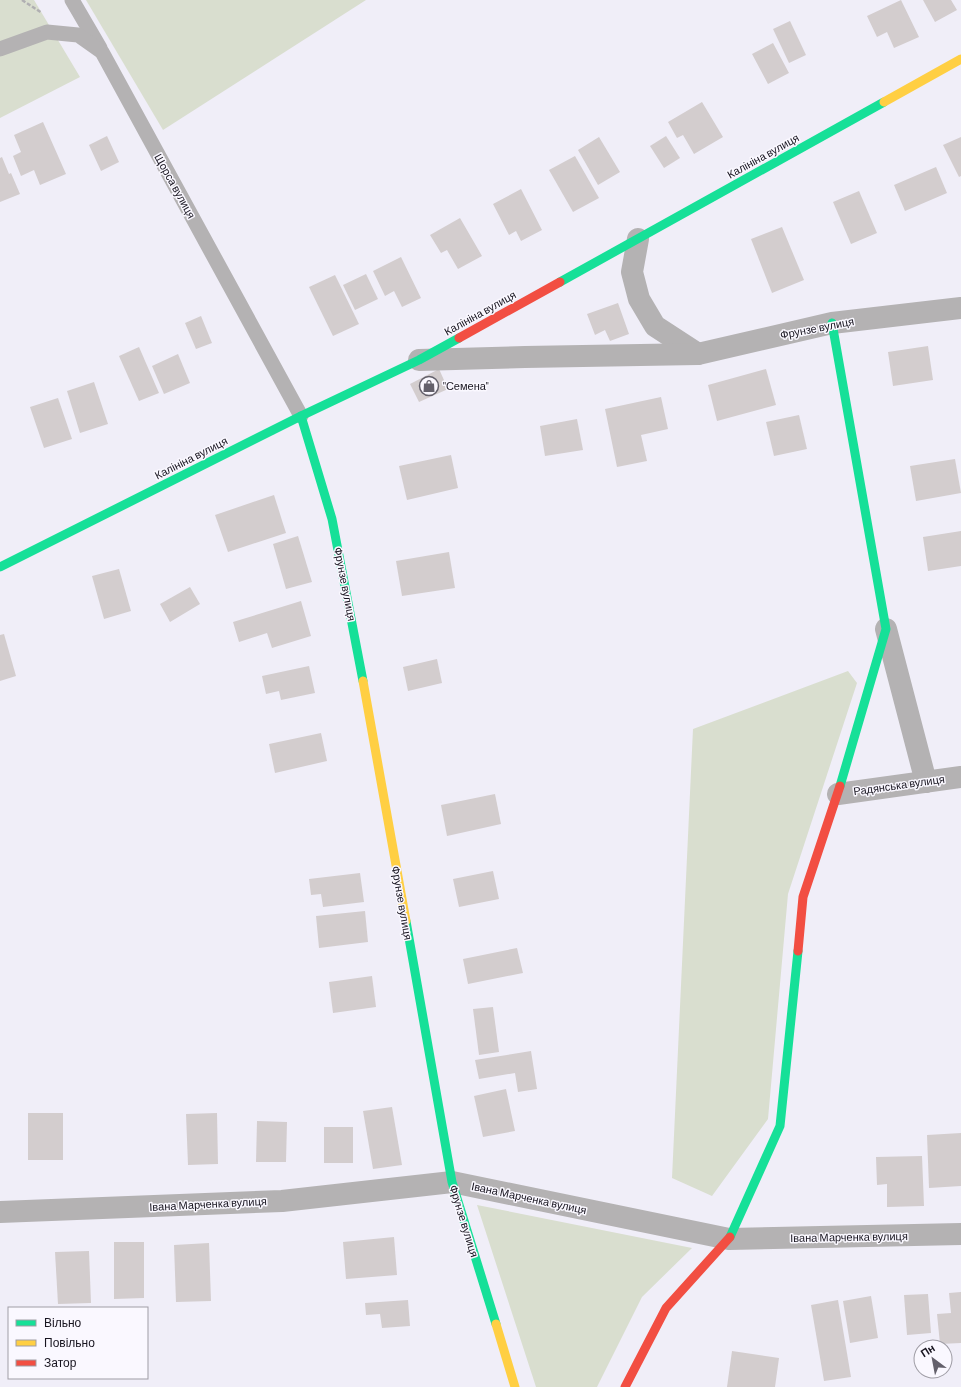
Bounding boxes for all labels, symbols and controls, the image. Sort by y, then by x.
street label: Калініна вулиця [725,130,801,181]
street label: Щорса вулиця [152,151,199,220]
street label: Калініна вулиця [442,287,518,338]
street label: Фрунзе вулиця [779,314,855,341]
shop icon: "Семена" [418,375,440,397]
place label: "Семена" [443,379,489,392]
street label: Калініна вулиця [152,434,229,482]
street label: Фрунзе вулиця [332,546,359,622]
street label: Радянська вулиця [853,772,945,797]
street label: Фрунзе вулиця [390,865,415,941]
street label: Івана Марченка вулиця [470,1179,588,1216]
street label: Фрунзе вулиця [447,1183,482,1259]
street label: Івана Марченка вулиця [149,1194,267,1213]
street label: Івана Марченка вулиця [790,1229,908,1244]
legend [8,1307,148,1379]
text: Вільно [44,1315,82,1329]
text: Повільно [44,1335,95,1349]
north arrow [913,1339,953,1379]
text: Пн [918,1341,937,1359]
text: Затор [44,1355,77,1370]

